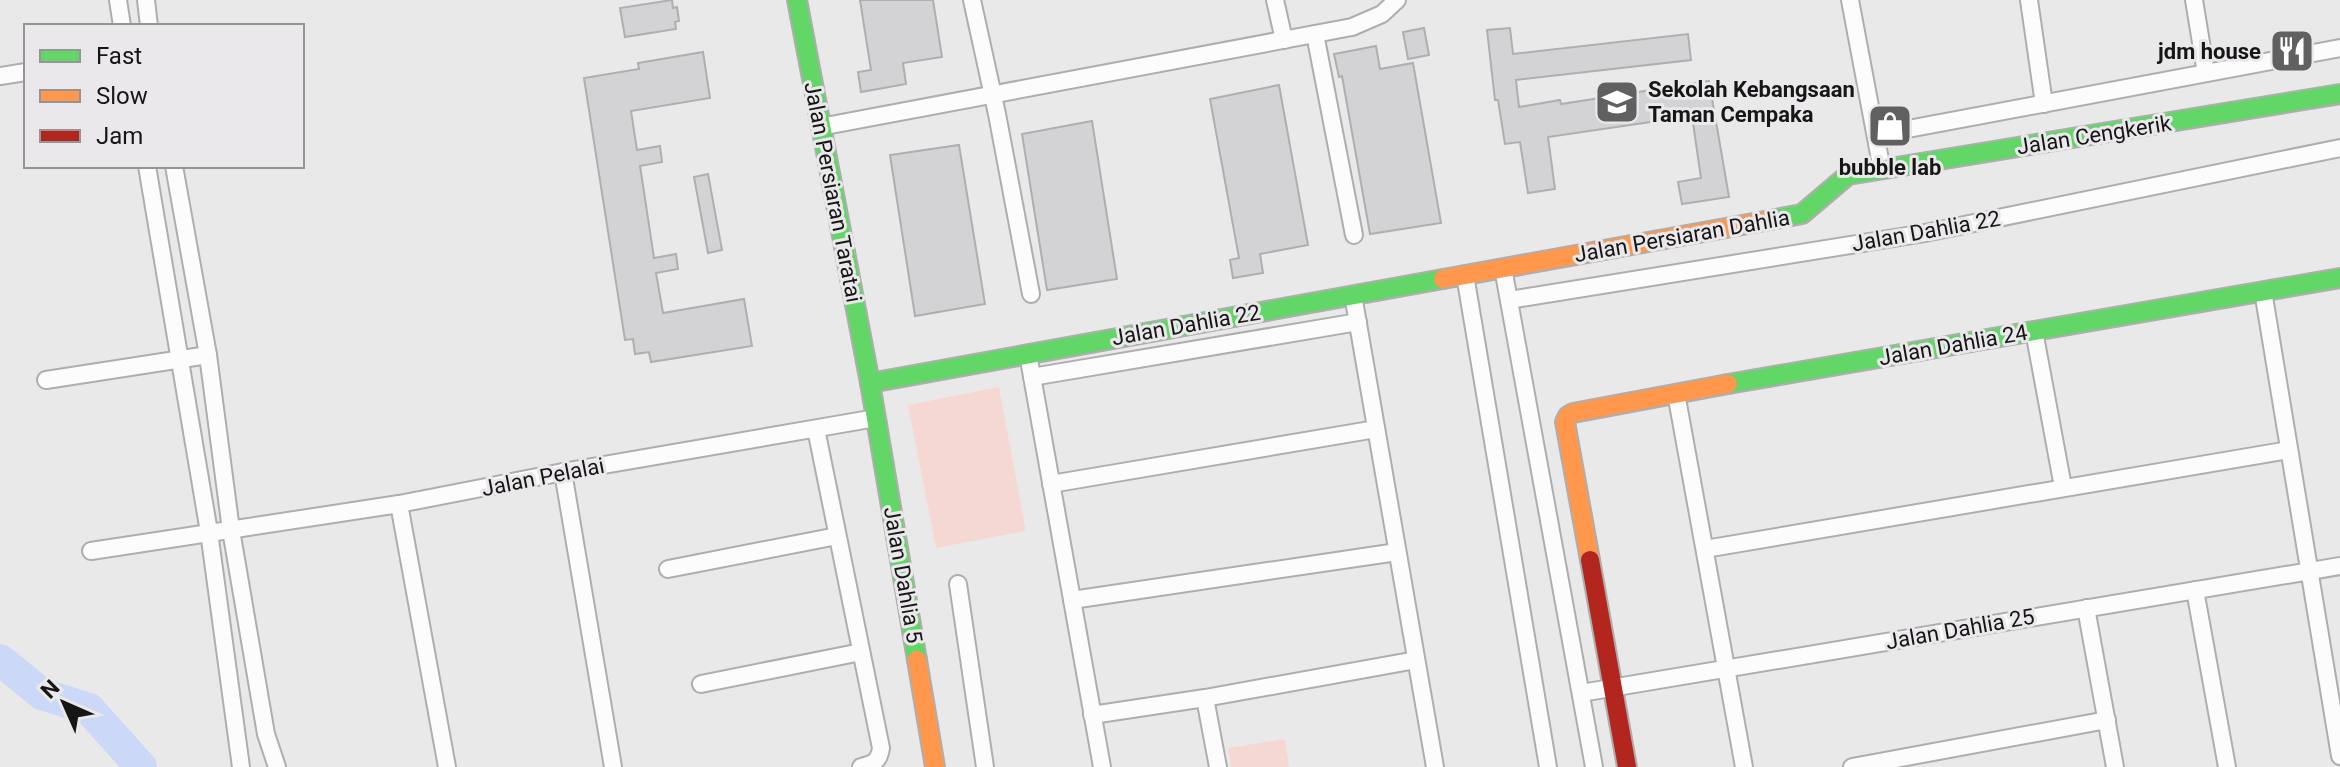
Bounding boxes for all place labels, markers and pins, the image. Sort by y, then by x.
restaurant icon: jdm house [2268,27,2316,75]
place label: jdm house [2156,39,2261,64]
place label: Sekolah Kebangsaan Taman Cempaka [1648,77,1855,127]
school or university icon: Sekolah Kebangsaan Taman Cempaka [1593,78,1641,126]
shop icon: bubble lab [1866,102,1914,150]
place label: bubble lab [1839,155,1941,180]

